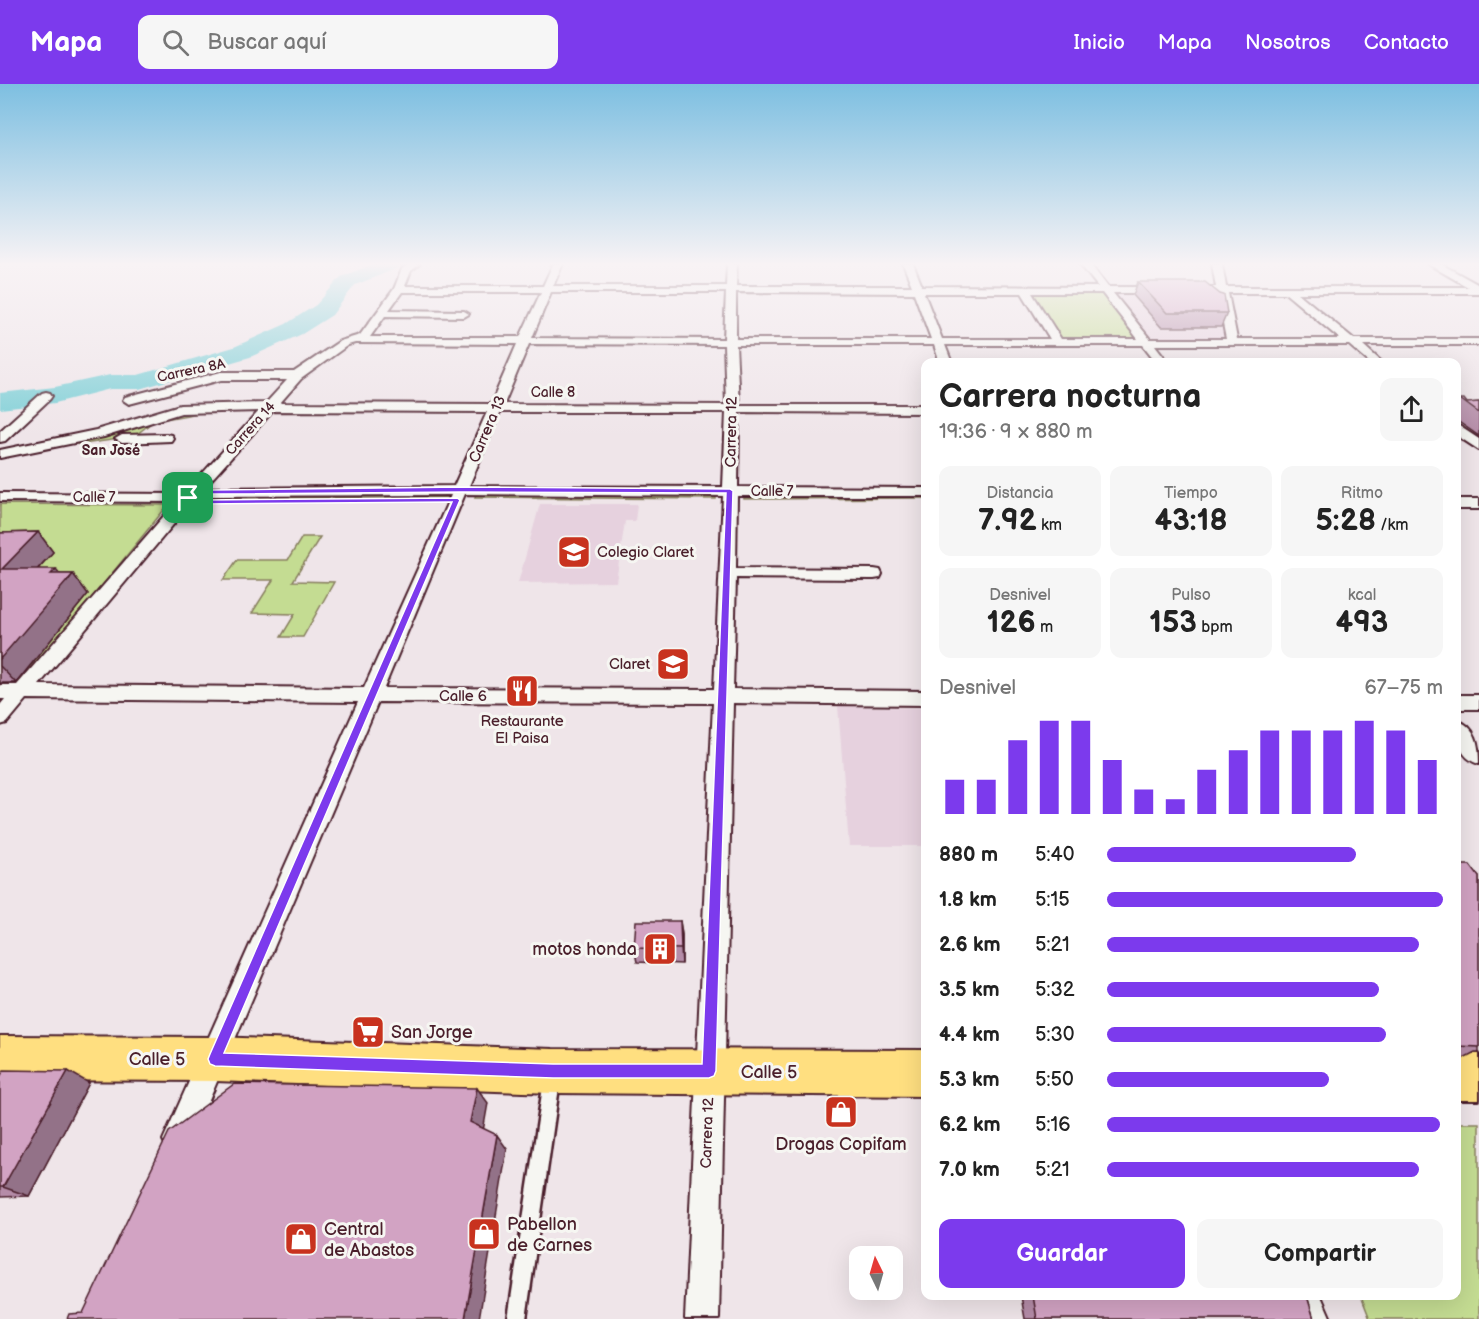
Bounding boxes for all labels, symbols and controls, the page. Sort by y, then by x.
search box [138,15,558,69]
text: Mapa [30,26,102,59]
icon: search [159,26,192,59]
text: Buscar aquí [207,29,326,56]
text: Inicio [1074,30,1125,55]
text: Mapa [1158,30,1212,55]
text: Nosotros [1245,30,1331,55]
text: Contacto [1364,30,1449,55]
street label: Carrera 8A [155,355,227,386]
text: Carrera nocturna [939,377,1201,417]
button: share [1380,378,1443,441]
street label: Calle 8 [531,384,575,401]
street label: Carrera 13 [465,393,510,466]
street label: Carrera 12 [721,396,742,468]
street label: Carrera 14 [222,398,279,459]
text: 19:36 · 9 × 880 m [939,420,1093,444]
district label: San José [82,442,141,459]
pin [162,472,213,523]
icon: arrive [171,481,204,514]
street label: Calle 7 [751,483,793,500]
text: Distancia [986,484,1054,503]
text: Tiempo [1164,484,1218,503]
text: Ritmo [1341,484,1383,503]
street label: Calle 7 [73,489,115,506]
text: 7.92 [978,503,1037,539]
text: 43:18 [1154,503,1228,539]
text: 5:28 [1315,503,1376,539]
text: km [1037,516,1062,535]
text: /km [1376,516,1409,535]
school or university icon: Colegio Claret [556,534,592,570]
place label: Colegio Claret [597,543,694,562]
text: Desnivel [989,586,1051,605]
text: Pulso [1171,586,1211,605]
text: kcal [1348,586,1376,605]
text: 126 [987,605,1036,641]
text: 153 [1149,605,1197,641]
text: 493 [1336,605,1388,641]
text: m [1036,618,1053,637]
text: bpm [1197,618,1233,637]
school or university icon: Claret [655,646,691,682]
place label: Claret [609,655,650,674]
restaurant icon: Restaurante El Paisa [504,673,540,709]
text: Desnivel [939,676,1016,700]
text: 67–75 m [1365,676,1443,700]
street label: Calle 6 [439,687,487,706]
place label: Restaurante El Paisa [480,712,564,748]
text: 880 m [939,843,998,867]
text: 5:40 [1035,843,1074,867]
text: 1.8 km [939,888,997,912]
text: 5:15 [1035,888,1070,912]
building icon: motos honda [642,931,678,967]
text: 2.6 km [939,933,1000,957]
text: 5:21 [1035,933,1070,957]
place label: motos honda [532,939,637,960]
text: 3.5 km [939,978,1000,1002]
text: 5:32 [1035,978,1075,1002]
supermarket icon: San Jorge [350,1014,386,1050]
place label: San Jorge [391,1022,473,1043]
text: 4.4 km [939,1023,1000,1047]
text: 5:30 [1035,1023,1075,1047]
street label: Calle 5 [129,1049,185,1070]
street label: Calle 5 [741,1062,797,1083]
text: 5.3 km [939,1068,1000,1092]
text: 5:50 [1035,1068,1074,1092]
shop icon: Drogas Copifam [823,1094,859,1130]
street label: Carrera 12 [697,1097,718,1169]
text: 6.2 km [939,1113,1000,1137]
text: 5:16 [1035,1113,1070,1137]
place label: Drogas Copifam [775,1134,907,1155]
text: 7.0 km [939,1158,1000,1182]
text: 5:21 [1035,1158,1070,1182]
place label: Pabellon de Carnes [507,1214,592,1256]
shop icon: Pabellon de Carnes [466,1216,502,1252]
place label: Central de Abastos [324,1219,414,1261]
button: Guardar [939,1219,1185,1288]
button: Compartir [1197,1219,1443,1288]
shop icon: Central de Abastos [283,1221,319,1257]
north arrow [849,1246,903,1300]
map controls [849,1246,903,1300]

